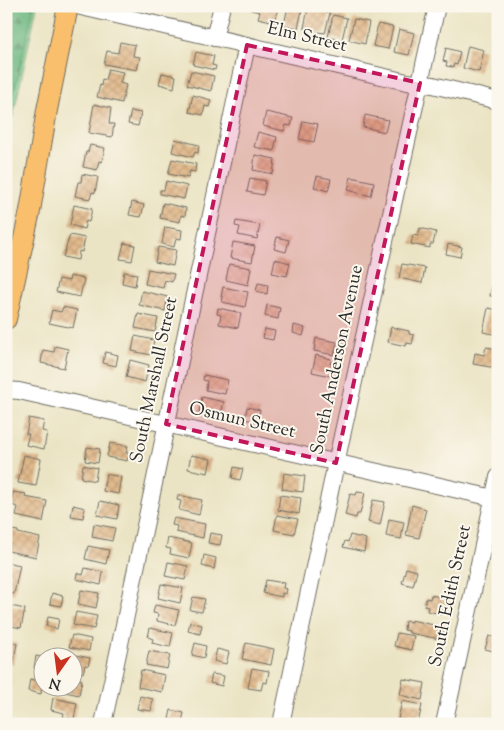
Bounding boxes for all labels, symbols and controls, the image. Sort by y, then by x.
street label: Elm Street [265,16,349,60]
street label: South Anderson Avenue [305,263,371,457]
street label: South Marshall Street [125,295,185,465]
street label: Osmun Street [186,396,298,446]
street label: South Edith Street [423,523,479,669]
north arrow [32,648,82,698]
text: N [47,672,63,694]

